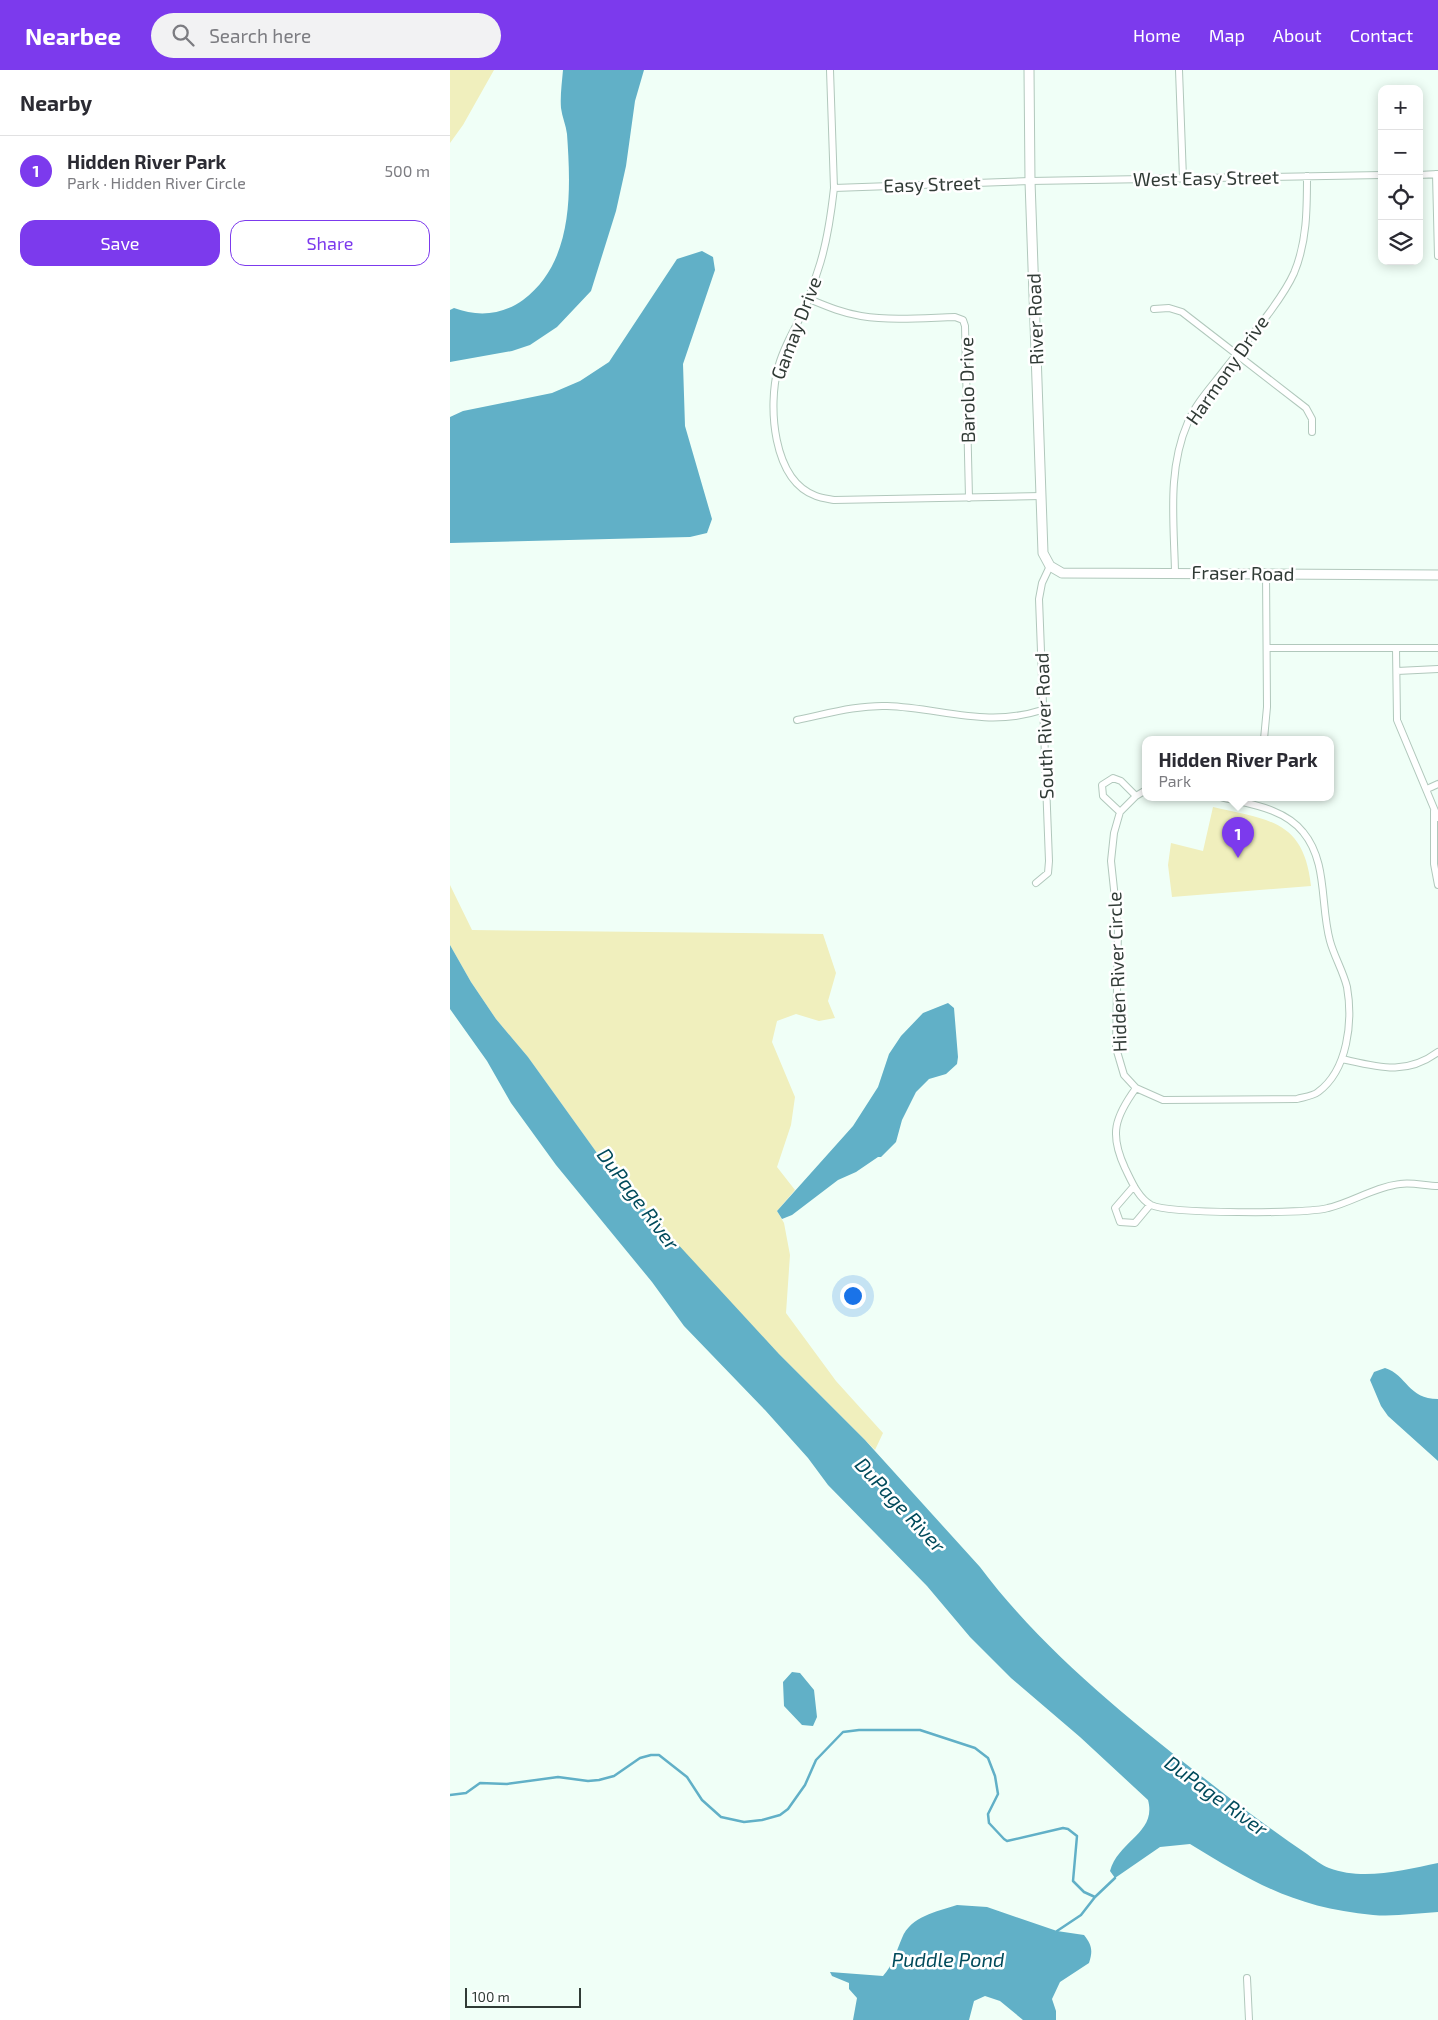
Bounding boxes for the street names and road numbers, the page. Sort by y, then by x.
street label: West Easy Street [1133,165,1279,190]
street label: Easy Street [883,170,981,197]
street label: Gamay Drive [765,273,826,383]
street label: River Road [1021,273,1048,365]
street label: Harmony Drive [1180,311,1273,429]
street label: Barolo Drive [954,337,979,443]
street label: Fraser Road [1191,560,1295,585]
street label: South River Road [1029,652,1058,800]
street label: Hidden River Circle [1102,891,1131,1053]

